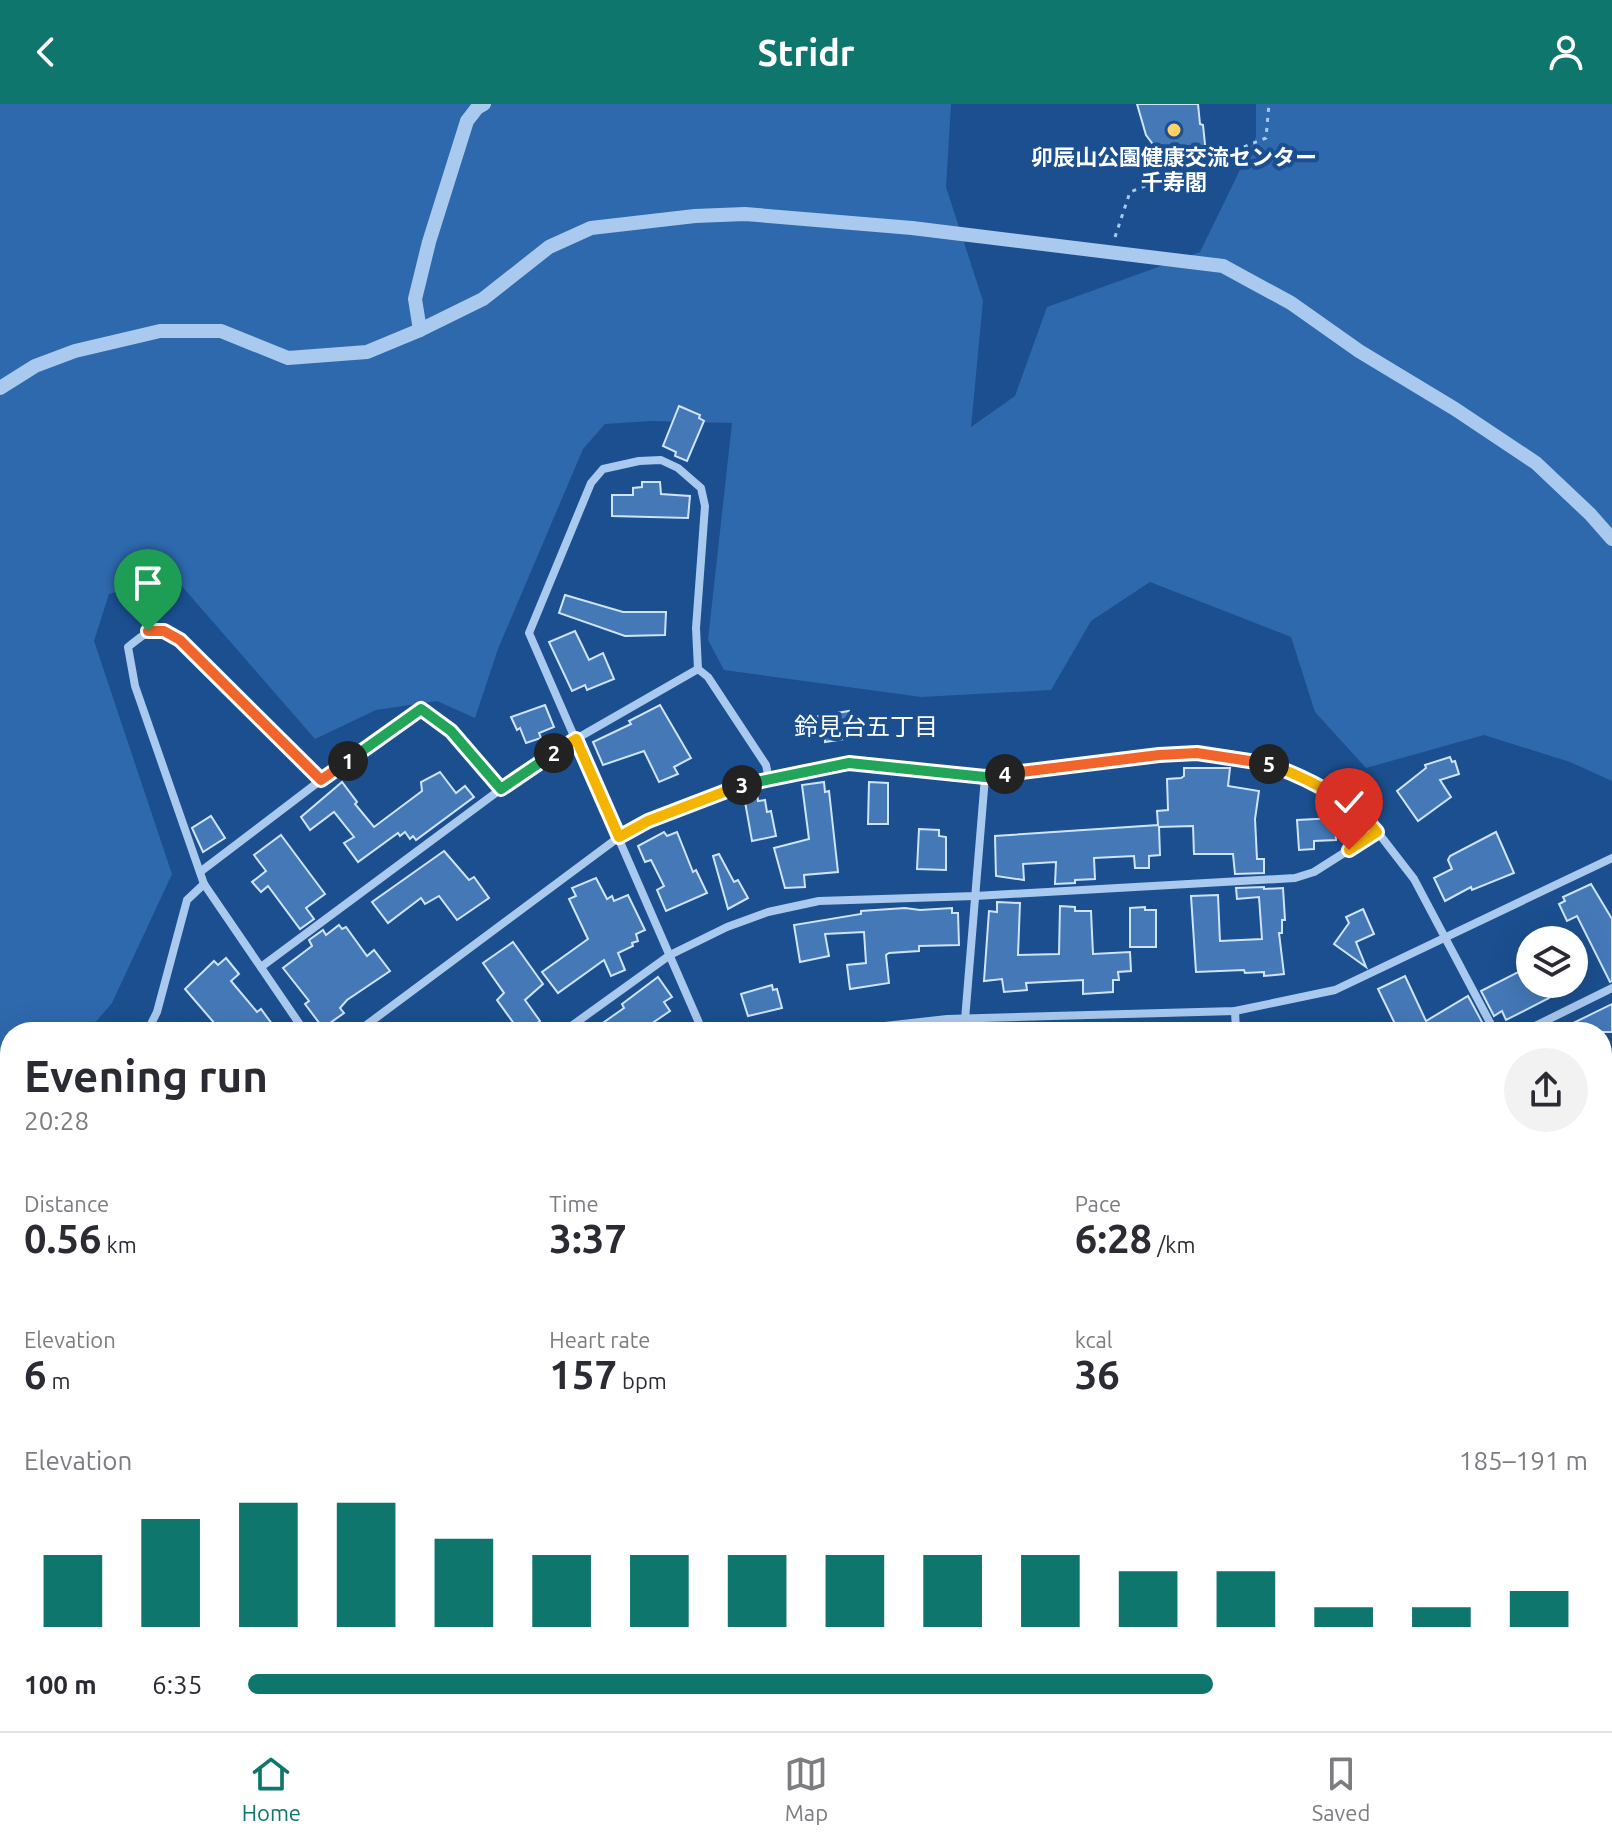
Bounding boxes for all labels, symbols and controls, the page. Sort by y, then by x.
icon: back [24,30,68,74]
icon: person [1544,30,1588,74]
text: Stridr [757,32,855,73]
marker: 卯辰山公園健康交流センター 千寿閣 [1165,121,1183,139]
place label: 卯辰山公園健康交流センター 千寿閣 [1031,144,1317,194]
pin [114,549,182,631]
icon: arrive [126,561,170,605]
district label: 鈴見台五丁目 [794,713,938,740]
pin: 2 [534,733,574,773]
text: 2 [548,740,560,765]
pin: 1 [328,741,368,781]
pin: 5 [1249,744,1289,784]
text: 1 [342,748,354,773]
text: 5 [1263,751,1275,776]
pin: 4 [985,754,1025,794]
text: 4 [999,761,1011,786]
pin: 3 [722,765,762,805]
pin [1315,768,1383,850]
text: 3 [736,772,748,797]
icon: check [1327,780,1371,824]
map controls [1516,926,1588,998]
button: layers [1516,926,1588,998]
button: share [1504,1048,1588,1132]
text: Evening run [24,1051,268,1100]
text: 20:28 [24,1106,89,1135]
text: Distance [24,1191,109,1216]
text: Time [549,1191,599,1216]
text: Pace [1075,1191,1121,1216]
text: 0.56 [24,1216,102,1261]
text: 3:37 [549,1216,627,1261]
text: 6:28 [1075,1216,1152,1261]
text: km [102,1232,137,1257]
text: /km [1152,1232,1195,1257]
text: Elevation [24,1327,116,1352]
text: Heart rate [549,1327,651,1352]
text: kcal [1075,1327,1113,1352]
text: 6 [24,1352,47,1397]
text: 157 [549,1352,617,1397]
text: 36 [1075,1352,1120,1397]
text: m [47,1368,71,1393]
text: bpm [617,1368,667,1393]
text: Elevation [24,1446,132,1475]
text: 185–191 m [1459,1446,1588,1475]
text: 100 m [24,1670,97,1699]
text: 6:35 [152,1670,202,1699]
tab: Home [242,1752,301,1825]
tab: Map [784,1752,828,1825]
tab: Saved [1312,1752,1370,1825]

